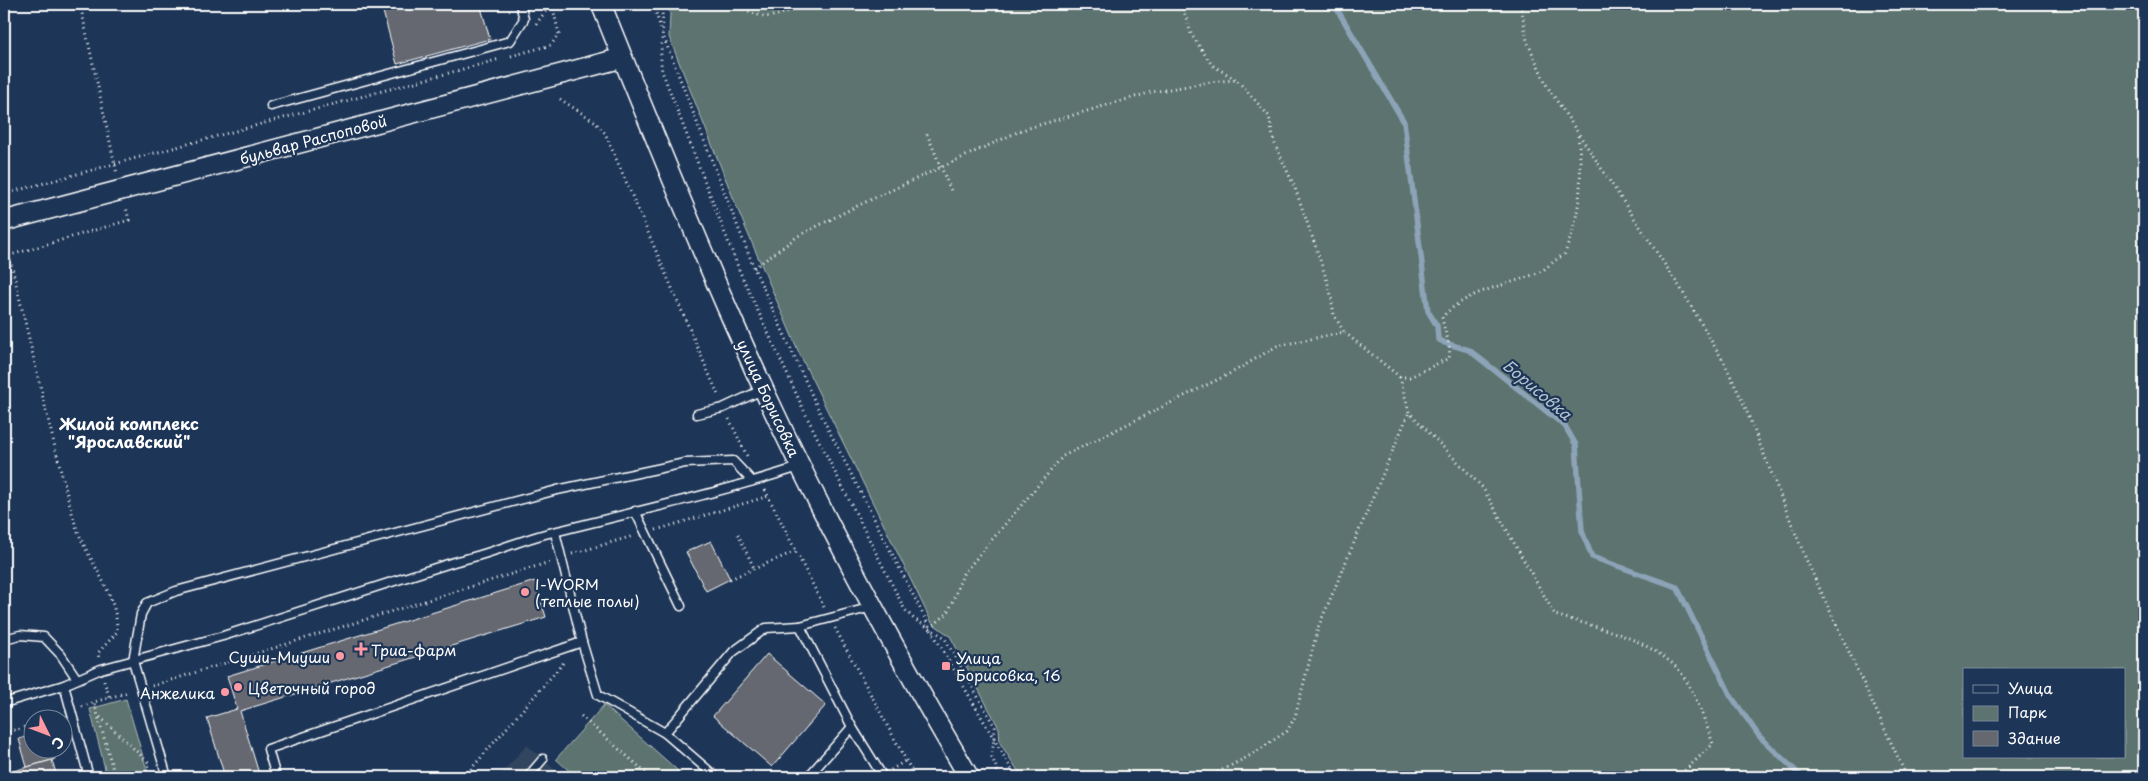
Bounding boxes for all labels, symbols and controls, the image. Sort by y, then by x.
street label: бульвар Распоповой [237,108,389,170]
street label: улица Борисовка [732,335,807,461]
water label: Борисовка [1498,353,1578,426]
district label: Жилой комплекс "Ярославский" [58,411,199,453]
place label: I-WORM (теплые полы) [535,572,639,612]
marker: I-WORM (теплые полы) [519,586,531,598]
place label: Триа-фарм [371,638,456,661]
marker: Триа-фарм [355,643,367,655]
place label: Суши-Миуши [229,645,330,668]
place label: Улица Борисовка, 16 [956,646,1060,686]
marker: Суши-Миуши [334,650,346,662]
marker: Улица Борисовка, 16 [940,660,952,672]
legend [1963,668,2126,758]
place label: Цветочный город [248,676,375,699]
text: Улица [2008,676,2053,699]
place label: Анжелика [140,681,216,704]
marker: Цветочный город [232,681,244,693]
marker: Анжелика [219,686,231,698]
text: Парк [2008,700,2047,723]
north arrow [22,708,72,758]
text: Здание [2008,726,2061,749]
text: С [47,732,69,754]

